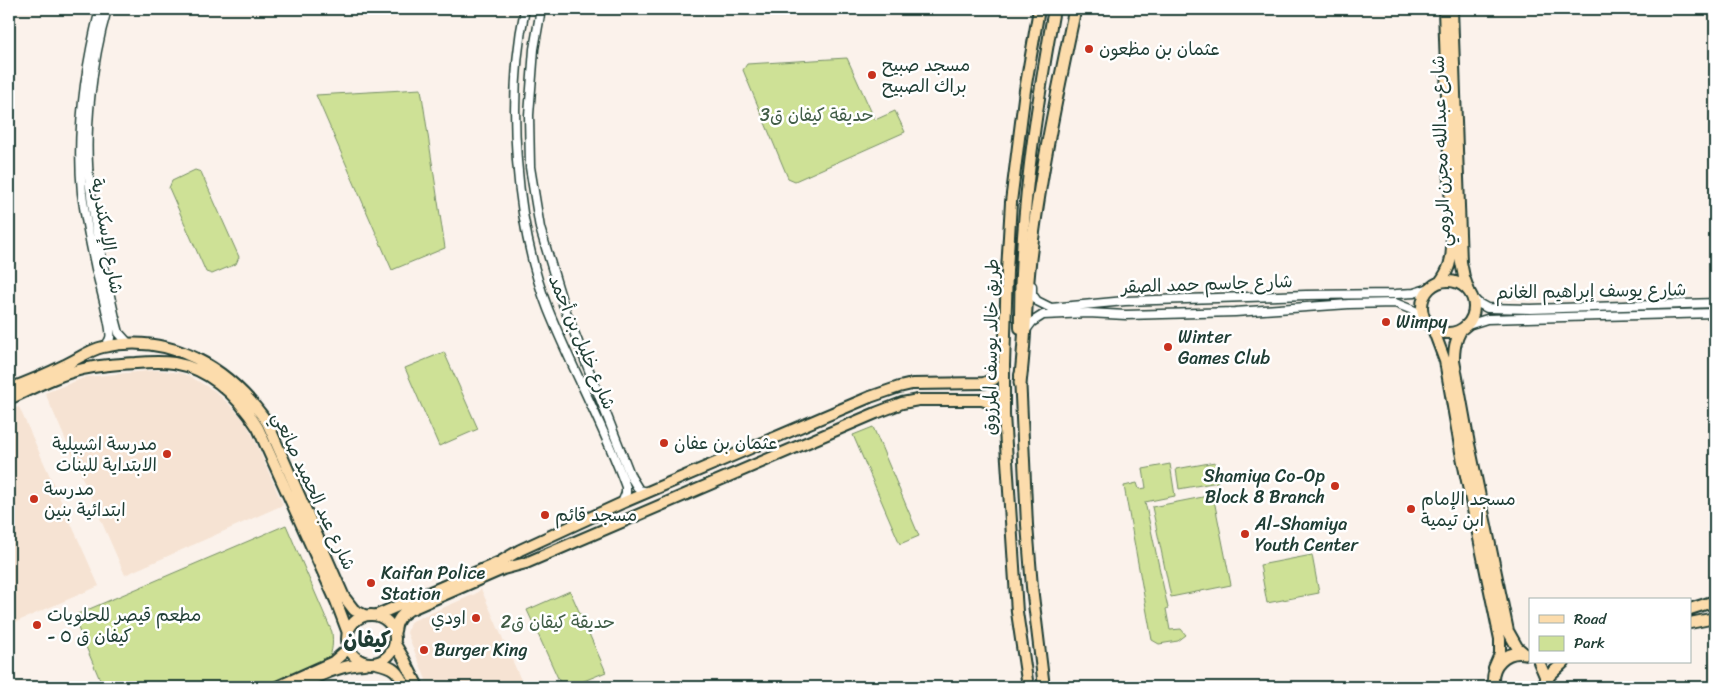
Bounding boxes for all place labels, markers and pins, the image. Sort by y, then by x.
place label: عثمان بن مظعون [1099,33,1220,65]
marker: عثمان بن مظعون [1083,43,1095,55]
place label: مسجد صبيح براك الصبيح [882,49,970,102]
marker: مسجد صبيح براك الصبيح [866,69,878,81]
place label: Wimpy [1396,306,1448,338]
marker: Wimpy [1380,316,1392,328]
place label: Winter Games Club [1178,321,1270,374]
marker: Winter Games Club [1162,341,1174,353]
place label: عثمان بن عفان [674,427,778,459]
place label: مدرسة اشبيلية الابتداية للبنات [52,428,157,481]
marker: عثمان بن عفان [658,437,670,449]
marker: مدرسة اشبيلية الابتداية للبنات [161,448,173,460]
place label: Shamiya Co-Op Block 8 Branch [1204,460,1325,513]
place label: مدرسة ابتدائية بنين [44,473,126,526]
marker: Shamiya Co-Op Block 8 Branch [1329,480,1341,492]
place label: مسجد الإمام ابن تيمية [1421,483,1516,536]
marker: مدرسة ابتدائية بنين [28,493,40,505]
place label: مسجد قائم [555,499,637,531]
marker: مسجد الإمام ابن تيمية [1405,503,1417,515]
place label: Al-Shamiya Youth Center [1254,508,1360,561]
marker: مسجد قائم [539,509,551,521]
marker: Al-Shamiya Youth Center [1239,528,1251,540]
place label: Kaifan Police Station [381,557,485,610]
marker: Kaifan Police Station [365,577,377,589]
place label: مطعم قيصر للحلويات - كيفان ق ٥ [47,599,201,652]
place label: اودي [431,602,466,634]
marker: اودي [470,612,482,624]
marker: مطعم قيصر للحلويات - كيفان ق ٥ [31,619,43,631]
place label: Burger King [434,634,528,666]
marker: Burger King [418,644,430,656]

